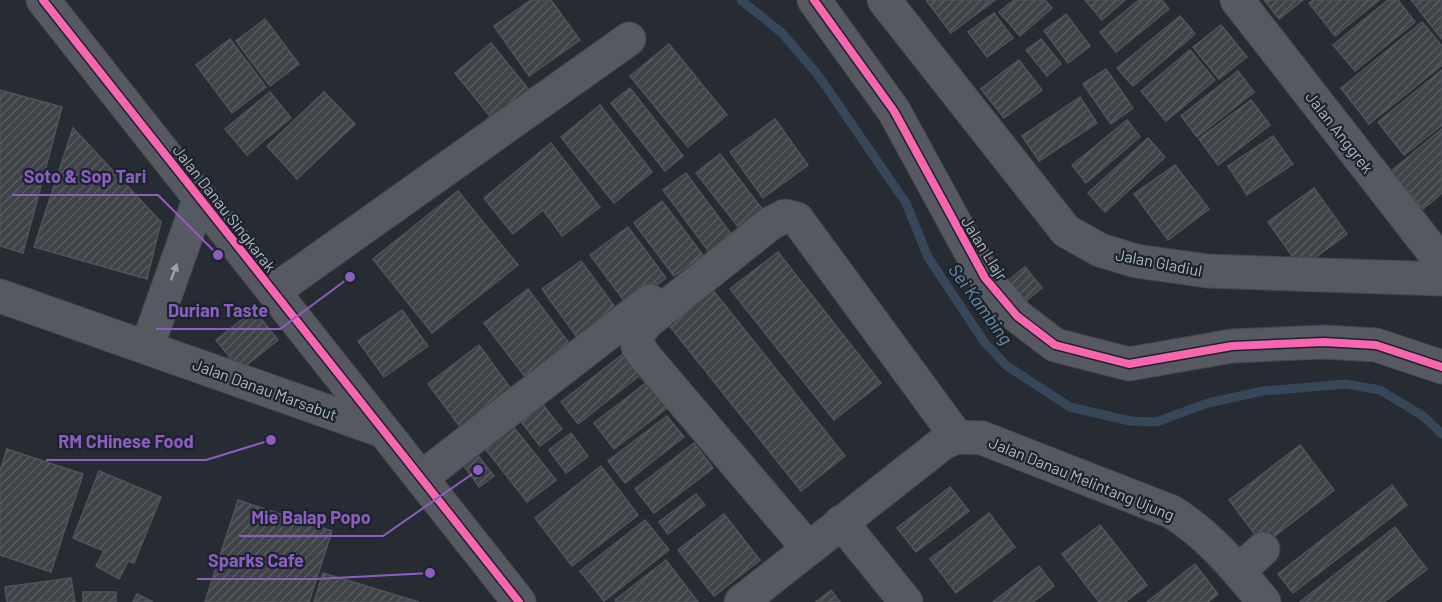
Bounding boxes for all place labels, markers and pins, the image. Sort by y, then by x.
callout: Soto & Sop Tari [12,159,158,195]
callout: Durian Taste [156,293,280,329]
callout: RM CHinese Food [46,424,206,460]
callout: Mie Balap Popo [239,500,383,536]
callout: Sparks Cafe [197,543,316,579]

